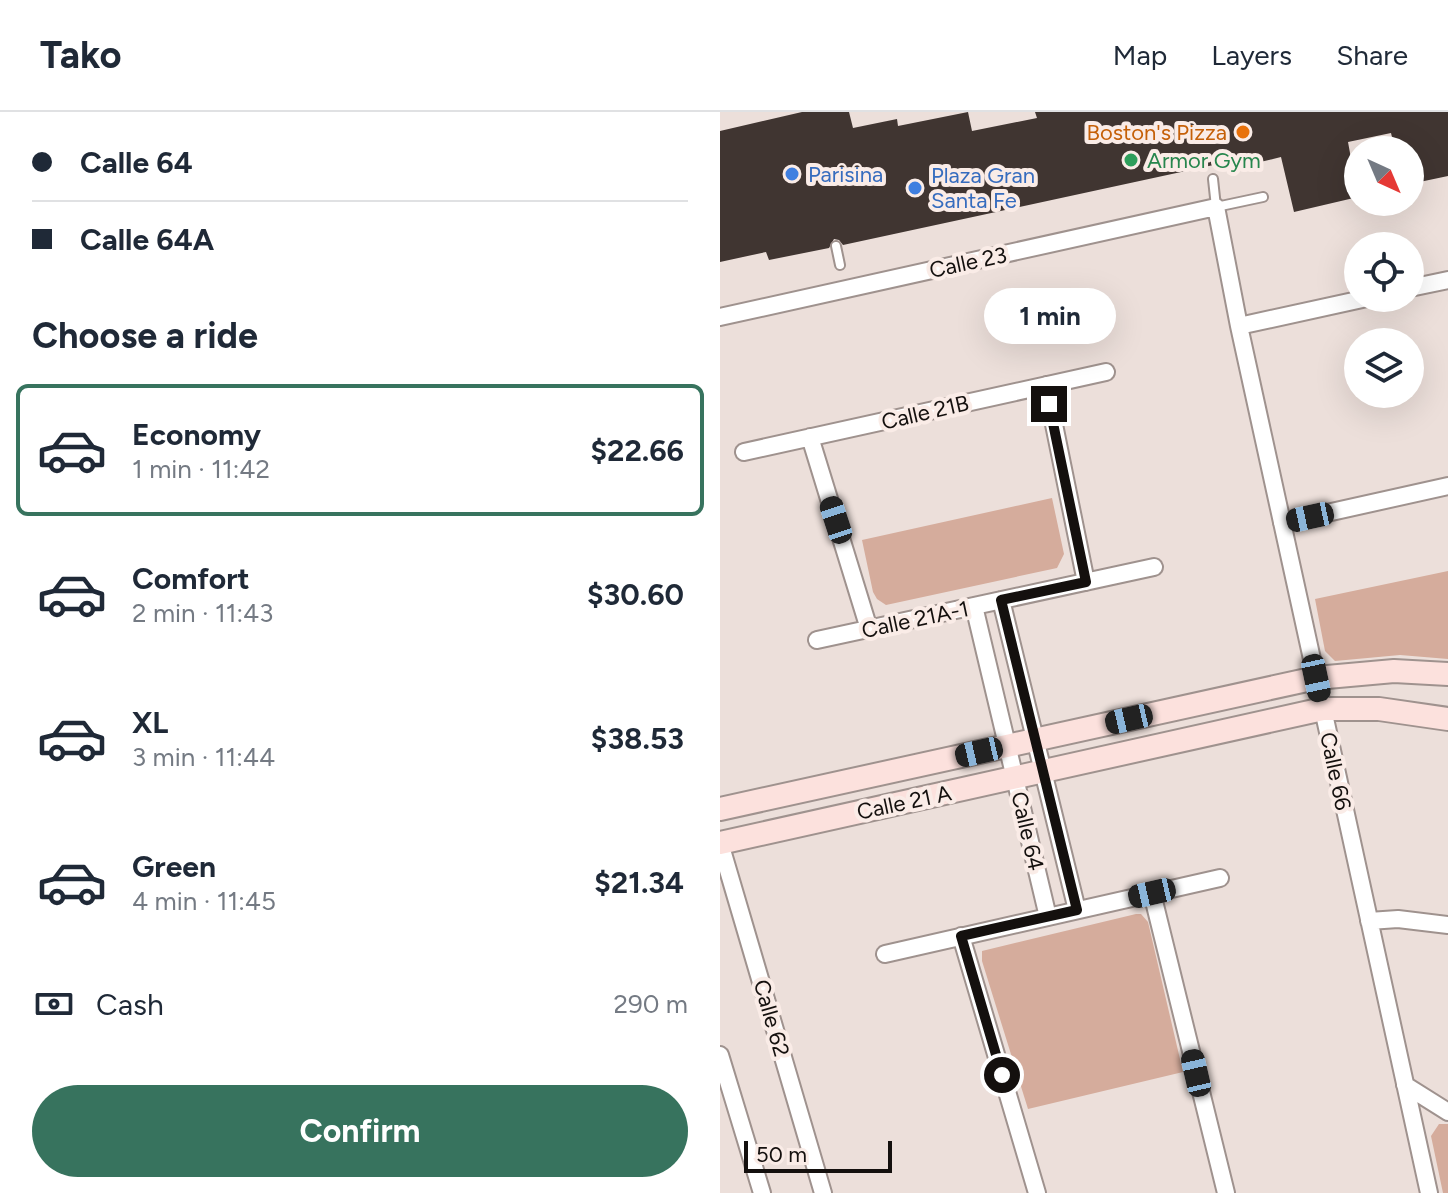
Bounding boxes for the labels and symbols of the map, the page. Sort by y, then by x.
place label: Boston's Pizza [1086,119,1227,146]
marker: Boston's Pizza [1234,123,1252,141]
north arrow [1344,136,1424,216]
place label: Armor Gym [1147,147,1261,174]
marker: Armor Gym [1122,151,1140,169]
place label: Parisina [808,161,883,188]
place label: Plaza Gran Santa Fe [931,162,1035,214]
marker: Parisina [783,165,801,183]
marker: Plaza Gran Santa Fe [906,179,924,197]
street label: Calle 23 [927,241,1009,284]
callout: 1 min [983,288,1115,344]
route end [1031,386,1067,422]
street label: Calle 21B [879,389,972,436]
car [817,493,855,547]
car [1284,500,1336,534]
street label: Calle 21A-1 [859,595,971,644]
car [1299,652,1333,704]
car [1103,702,1155,736]
street label: Calle 66 [1314,730,1357,813]
car [953,735,1005,769]
street label: Calle 21 A [854,779,954,826]
street label: Calle 64 [1005,789,1050,873]
car [1126,876,1178,910]
street label: Calle 62 [748,976,795,1060]
car [1179,1047,1213,1099]
route start [984,1057,1020,1093]
scale bar [744,1137,892,1173]

